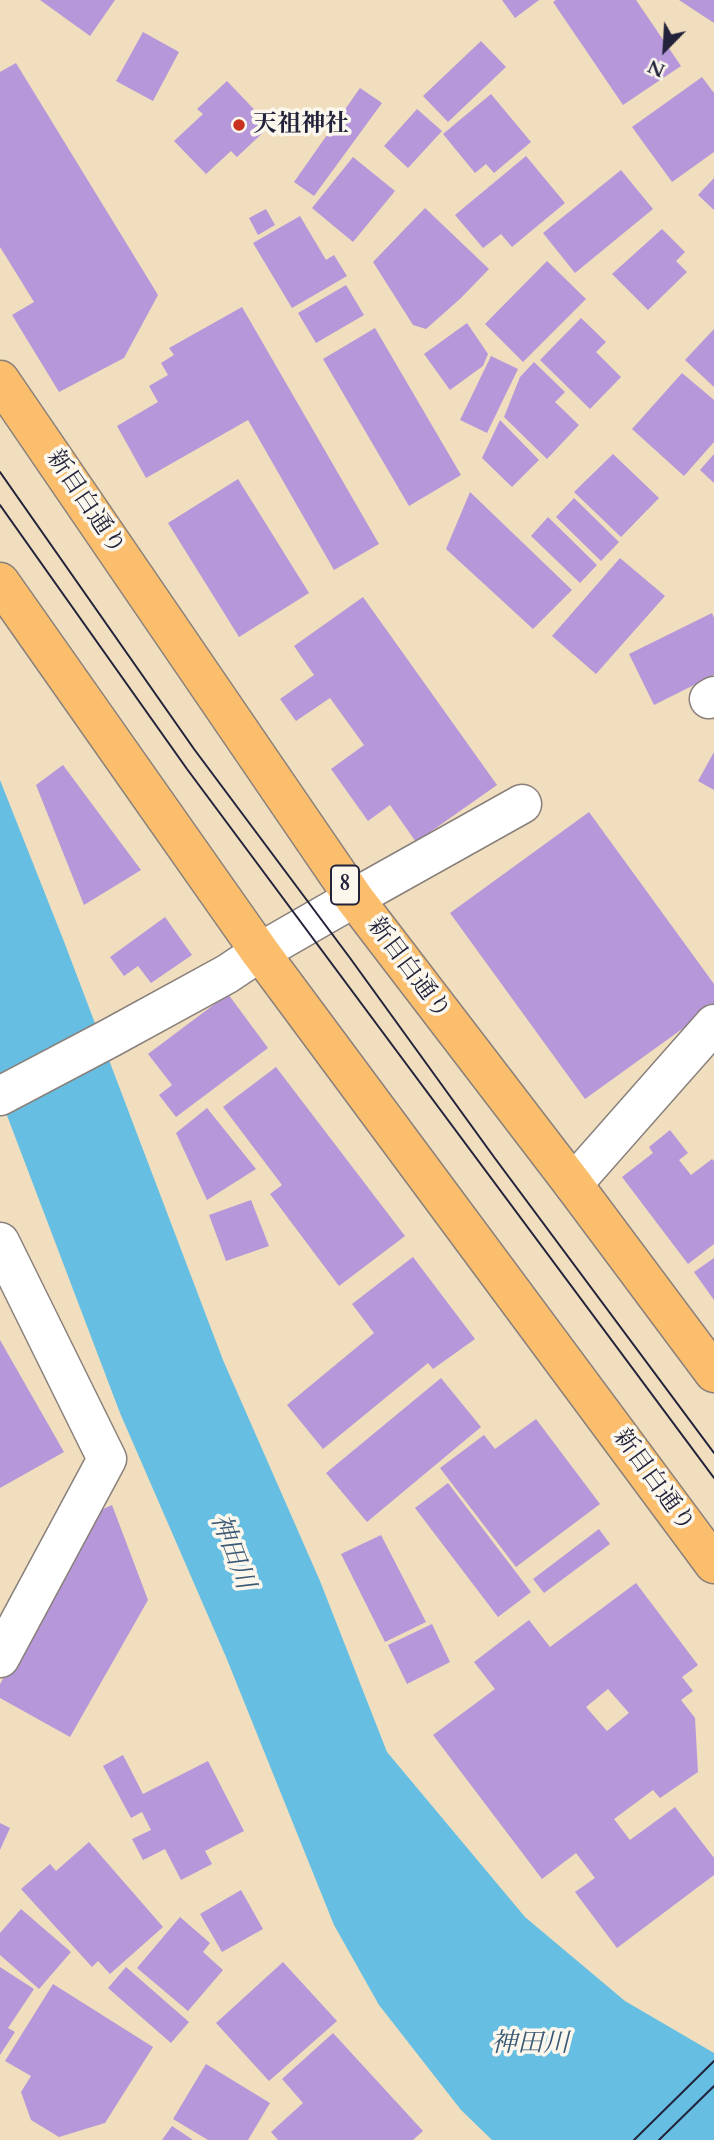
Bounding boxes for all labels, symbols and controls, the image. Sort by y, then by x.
north arrow [630,14,700,84]
text: N [644,53,669,83]
place label: 天祖神社 [253,111,349,139]
marker: 天祖神社 [231,117,247,133]
street label: 新目白通り [40,445,130,561]
road number: 8 [331,866,359,904]
street label: 新目白通り [360,912,456,1026]
street label: 新目白通り [606,1424,700,1538]
water label: 神田川 [202,1510,260,1594]
water label: 神田川 [491,2029,569,2061]

